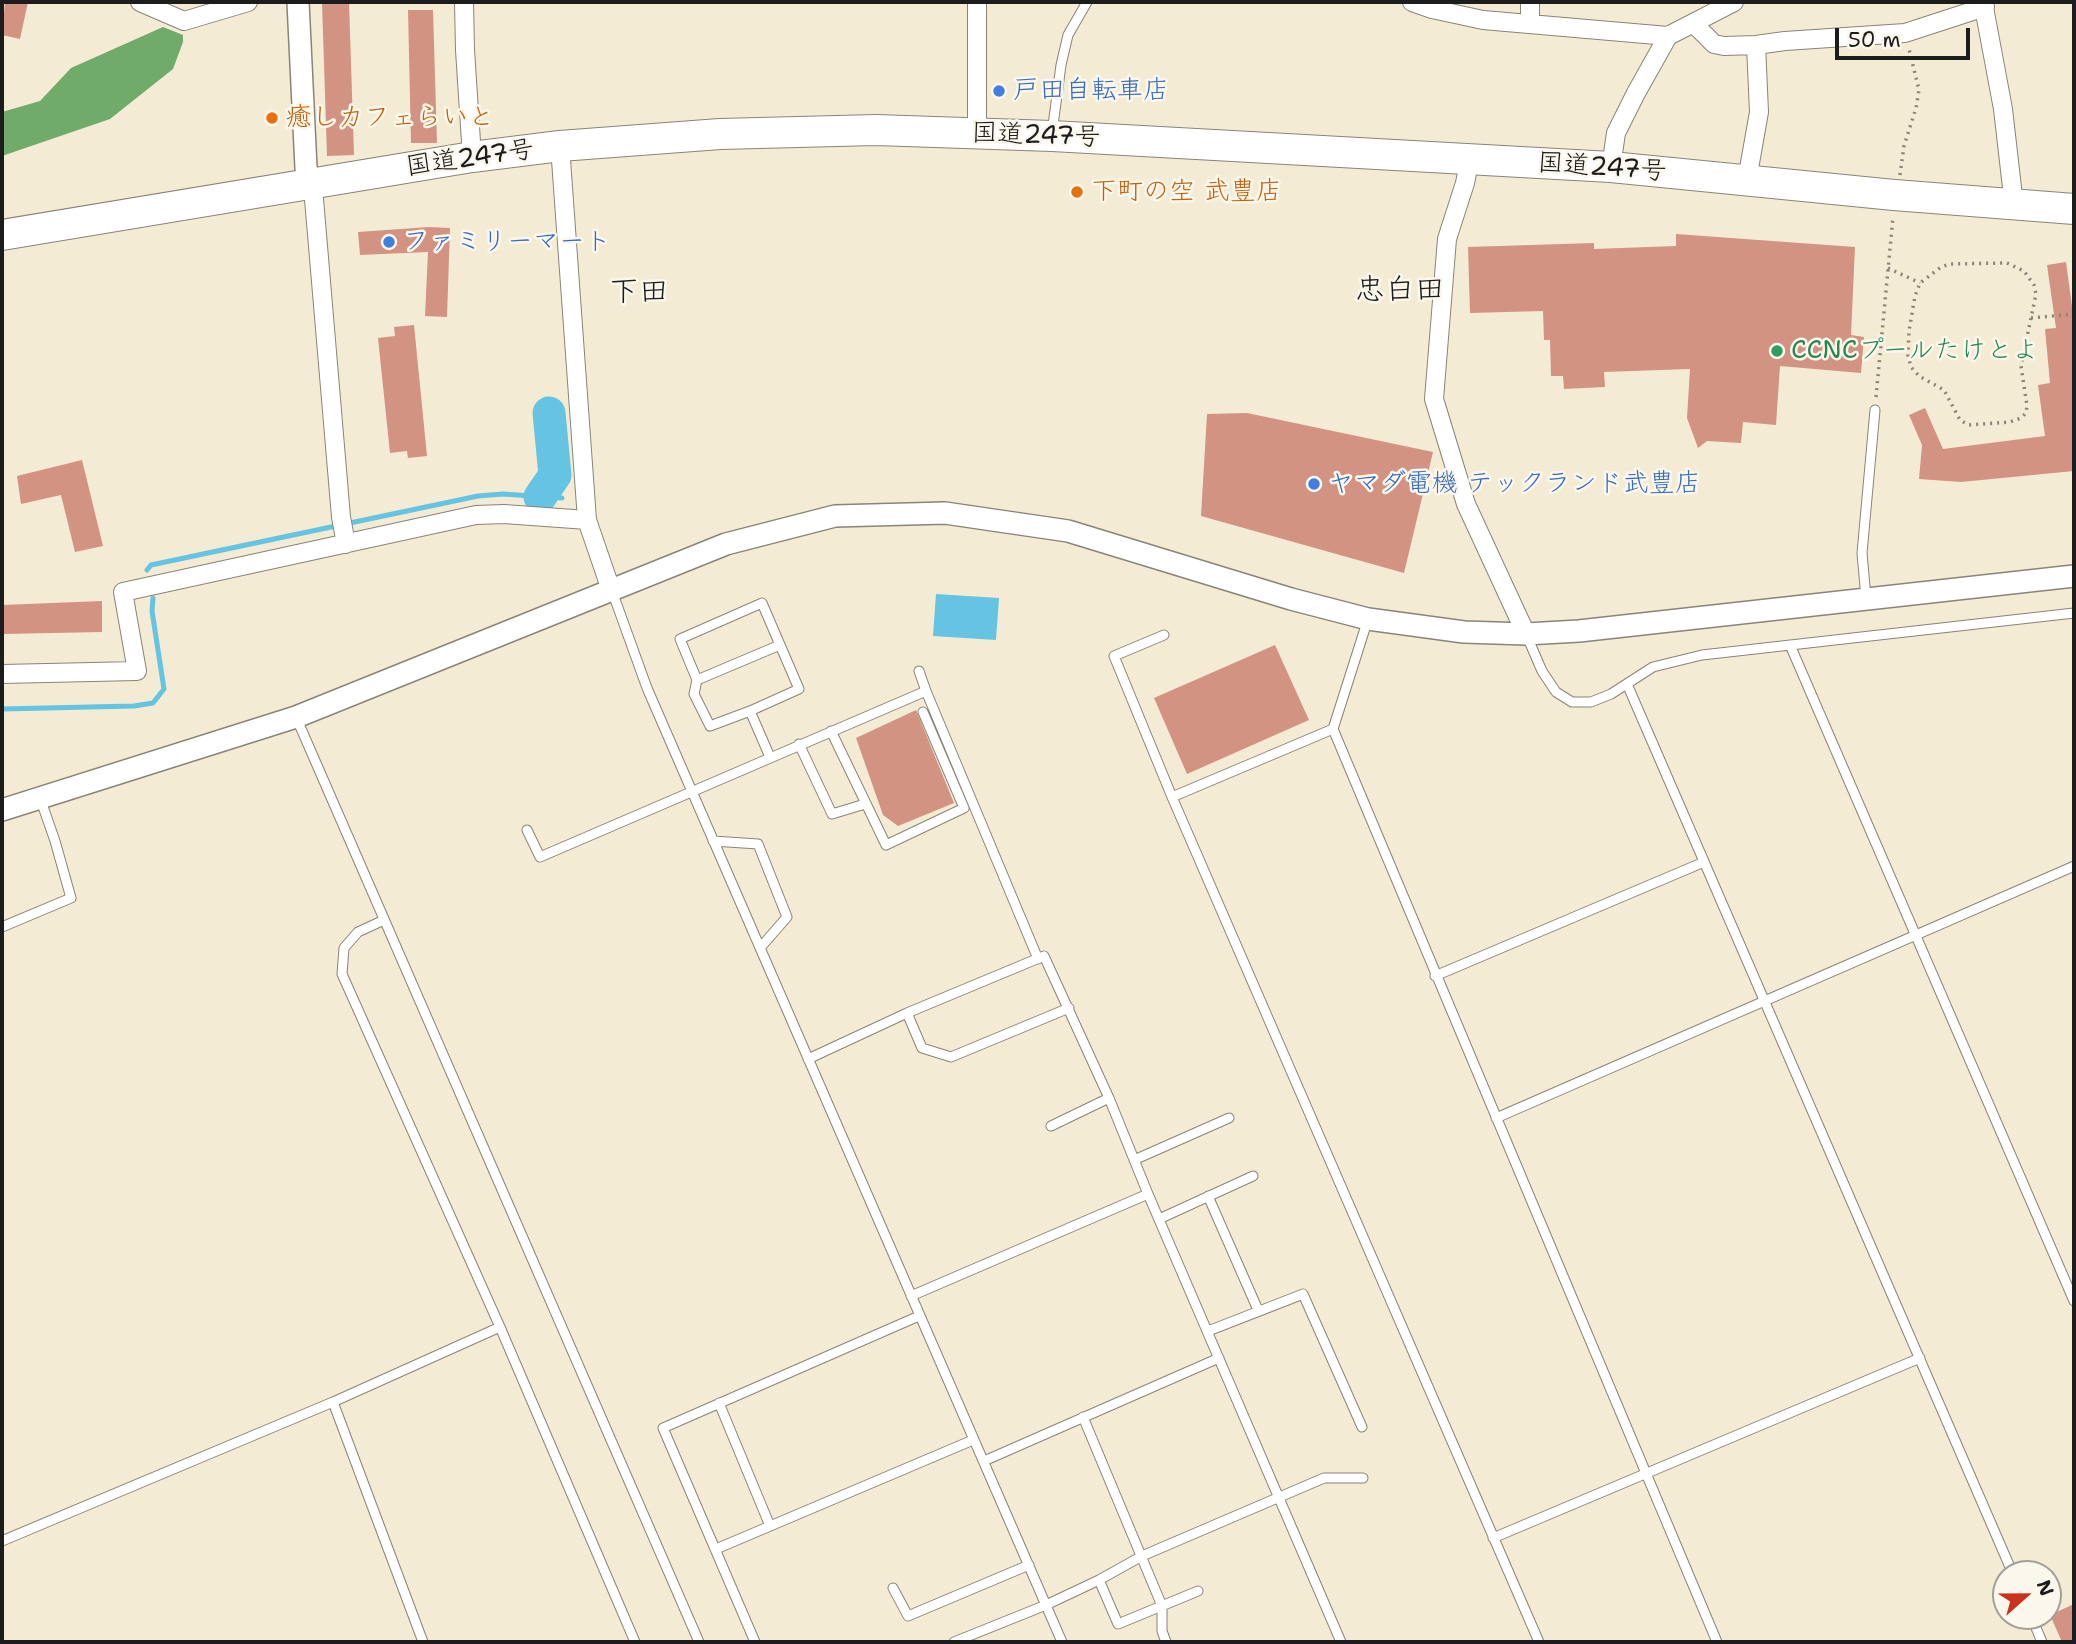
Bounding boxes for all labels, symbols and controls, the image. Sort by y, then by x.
scale bar [1838,14,1973,58]
text: 50 m [1848,26,1901,54]
place label: 戸田自転車店 [1013,75,1169,107]
marker: 戸田自転車店 [991,83,1007,99]
place label: 癒しカフェらいと [286,102,494,134]
marker: 癒しカフェらいと [264,110,280,126]
street label: 国道247号 [971,118,1101,154]
street label: 国道247号 [404,135,536,183]
street label: 国道247号 [1536,148,1668,188]
place label: 下町の空 武豊店 [1091,176,1282,208]
marker: 下町の空 武豊店 [1069,184,1085,200]
place label: ファミリーマート [403,226,611,258]
marker: ファミリーマート [381,234,397,250]
district label: 忠白田 [1355,273,1445,309]
district label: 下田 [609,275,669,311]
place label: CCNCプールたけとよ [1791,335,2038,367]
marker: CCNCプールたけとよ [1769,343,1785,359]
place label: ヤマダ電機 テックランド武豊店 [1328,468,1701,500]
marker: ヤマダ電機 テックランド武豊店 [1306,476,1322,492]
north arrow [1992,1560,2062,1630]
text: N [2031,1577,2060,1600]

